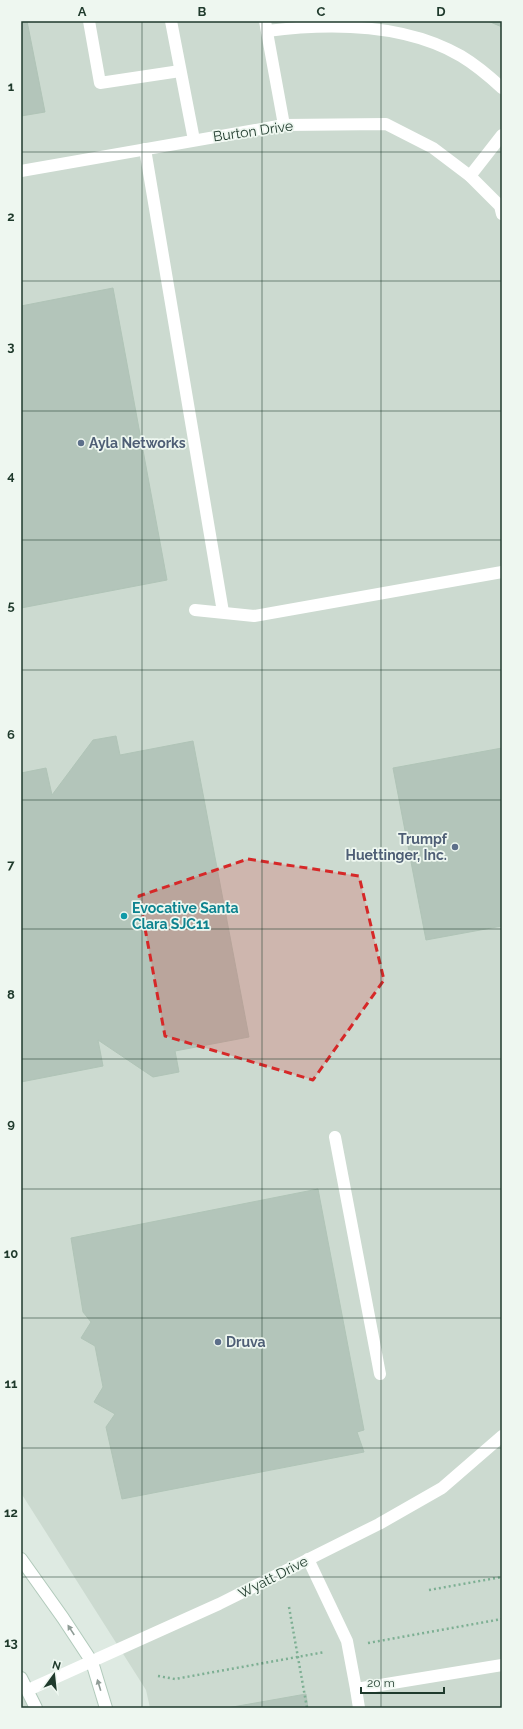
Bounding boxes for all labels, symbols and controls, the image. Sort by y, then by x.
text: A [78,4,87,19]
text: B [198,4,207,19]
text: C [317,4,326,19]
text: D [436,4,446,19]
text: 1 [8,79,15,94]
street label: Burton Drive [212,117,294,145]
text: 2 [7,209,15,224]
text: 3 [7,339,15,354]
place label: Ayla Networks [89,435,186,451]
marker: Ayla Networks [76,438,86,448]
text: 4 [7,468,15,483]
text: 5 [7,598,15,613]
text: 6 [7,727,15,742]
place label: Trumpf Huettinger, Inc. [345,831,448,863]
marker: Trumpf Huettinger, Inc. [450,842,460,852]
text: 7 [7,857,15,872]
place label: Evocative Santa Clara SJC11 [132,900,239,932]
marker: Evocative Santa Clara SJC11 [119,911,129,921]
text: 8 [7,987,15,1002]
text: 9 [7,1116,15,1131]
text: 10 [4,1246,18,1261]
place label: Druva [226,1334,266,1350]
marker: Druva [213,1337,223,1347]
text: 11 [5,1376,18,1391]
text: 12 [4,1505,18,1520]
street label: Wyatt Drive [236,1553,310,1601]
one-way arrow [67,1625,75,1635]
text: 13 [4,1635,18,1650]
north arrow [34,1655,74,1695]
text: N [51,1658,62,1673]
scale bar [361,1669,444,1695]
text: 20 m [367,1676,395,1690]
one-way arrow [96,1679,102,1691]

